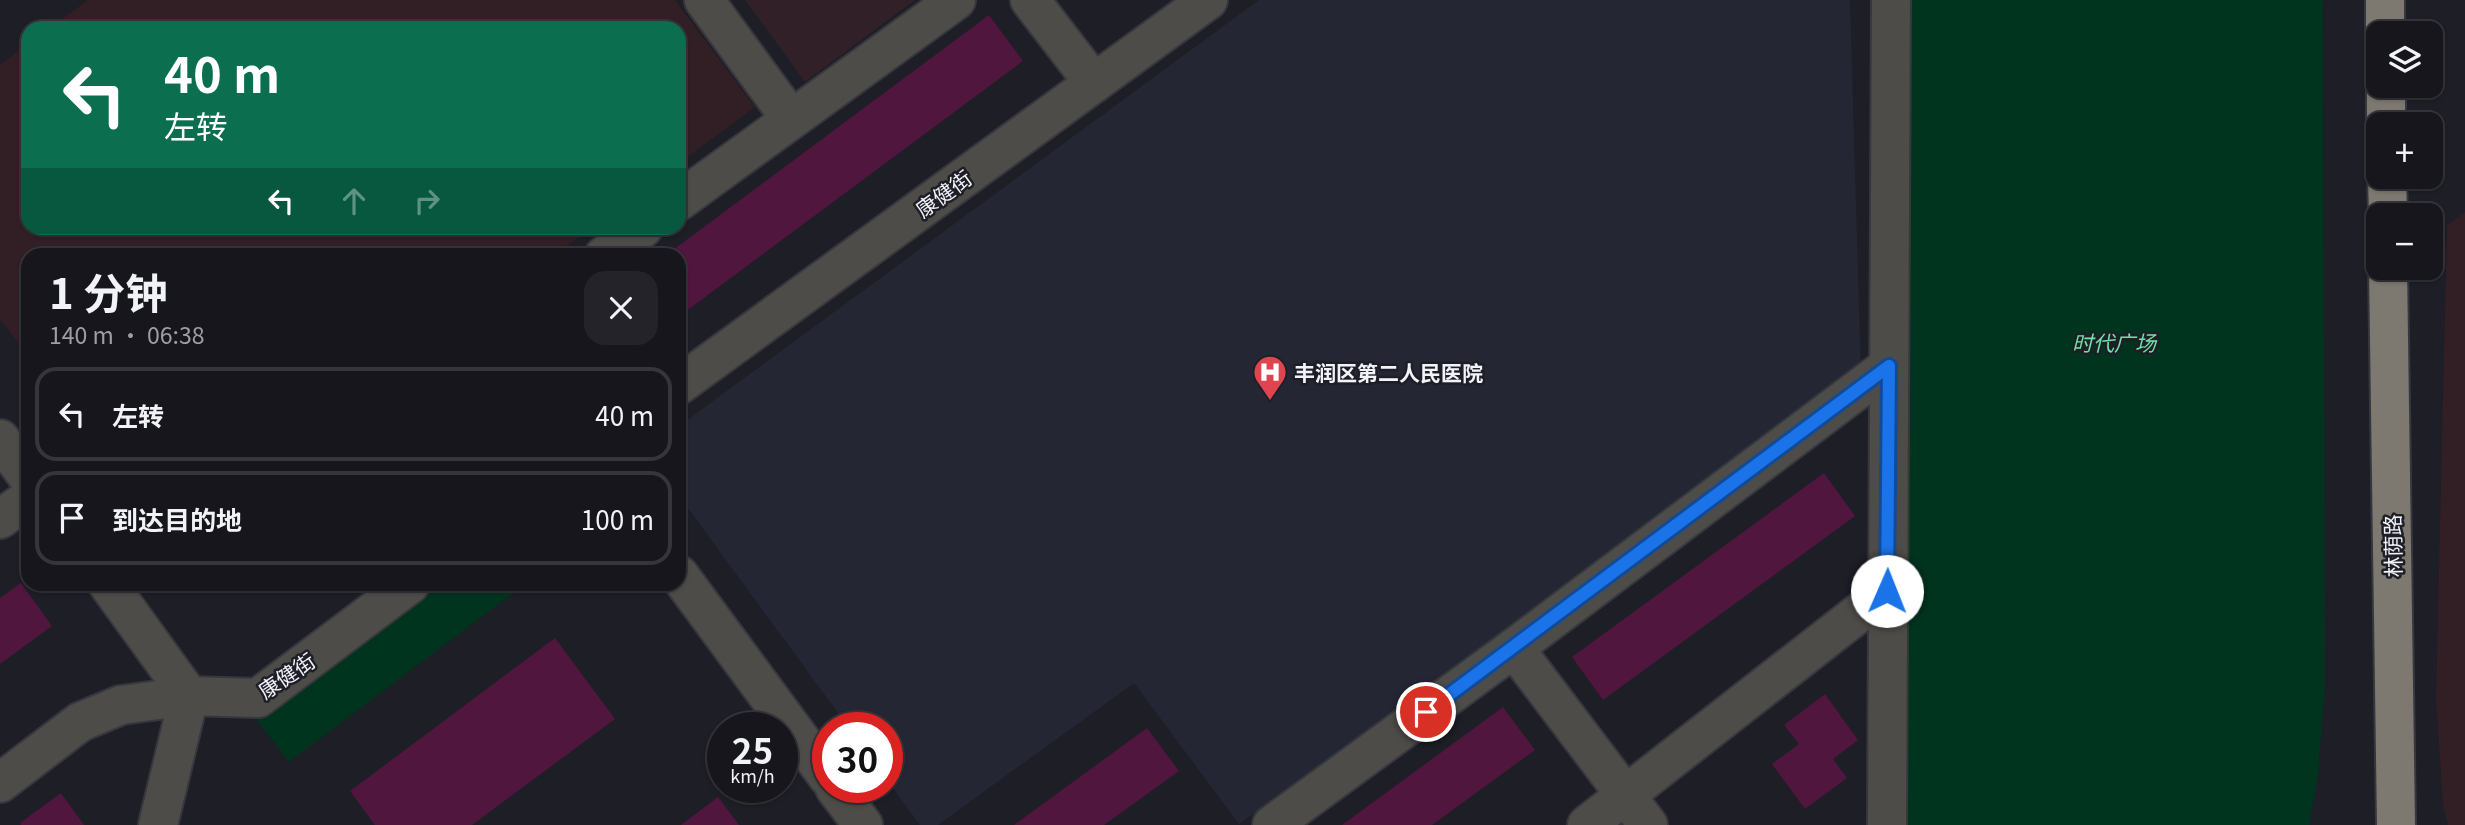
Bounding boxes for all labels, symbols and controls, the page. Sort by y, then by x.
map controls [2366,21,2443,280]
button: layers [2366,21,2443,98]
text: 40 m [164,36,280,107]
icon: left [49,49,140,140]
text: 左转 [164,102,228,148]
button: + [2366,112,2443,189]
street label: 康健街 [909,162,977,224]
icon: left [262,182,300,220]
icon: ahead [335,182,373,220]
icon: right [408,182,446,220]
button: − [2366,203,2443,280]
text: 1 分钟 [49,260,167,321]
button: close [584,271,658,345]
text: 140 m · 06:38 [49,317,205,351]
park label: 时代广场 [2072,327,2158,357]
hospital icon: 丰润区第二人民医院 [1251,353,1289,402]
place label: 丰润区第二人民医院 [1294,357,1483,387]
icon: left [53,395,91,433]
text: 左转 [112,396,164,433]
text: 40 m [595,396,654,433]
icon: arrive [53,499,91,537]
text: 到达目的地 [112,500,242,537]
text: 100 m [581,500,654,537]
street label: 林荫路 [2376,514,2408,578]
position arrow [1850,554,1924,628]
street label: 康健街 [251,645,321,705]
pin [1396,682,1456,742]
icon: arrive [1407,693,1445,731]
speed limit sign: 30 [812,712,903,803]
text: 25 [732,723,773,774]
text: km/h [730,762,775,788]

